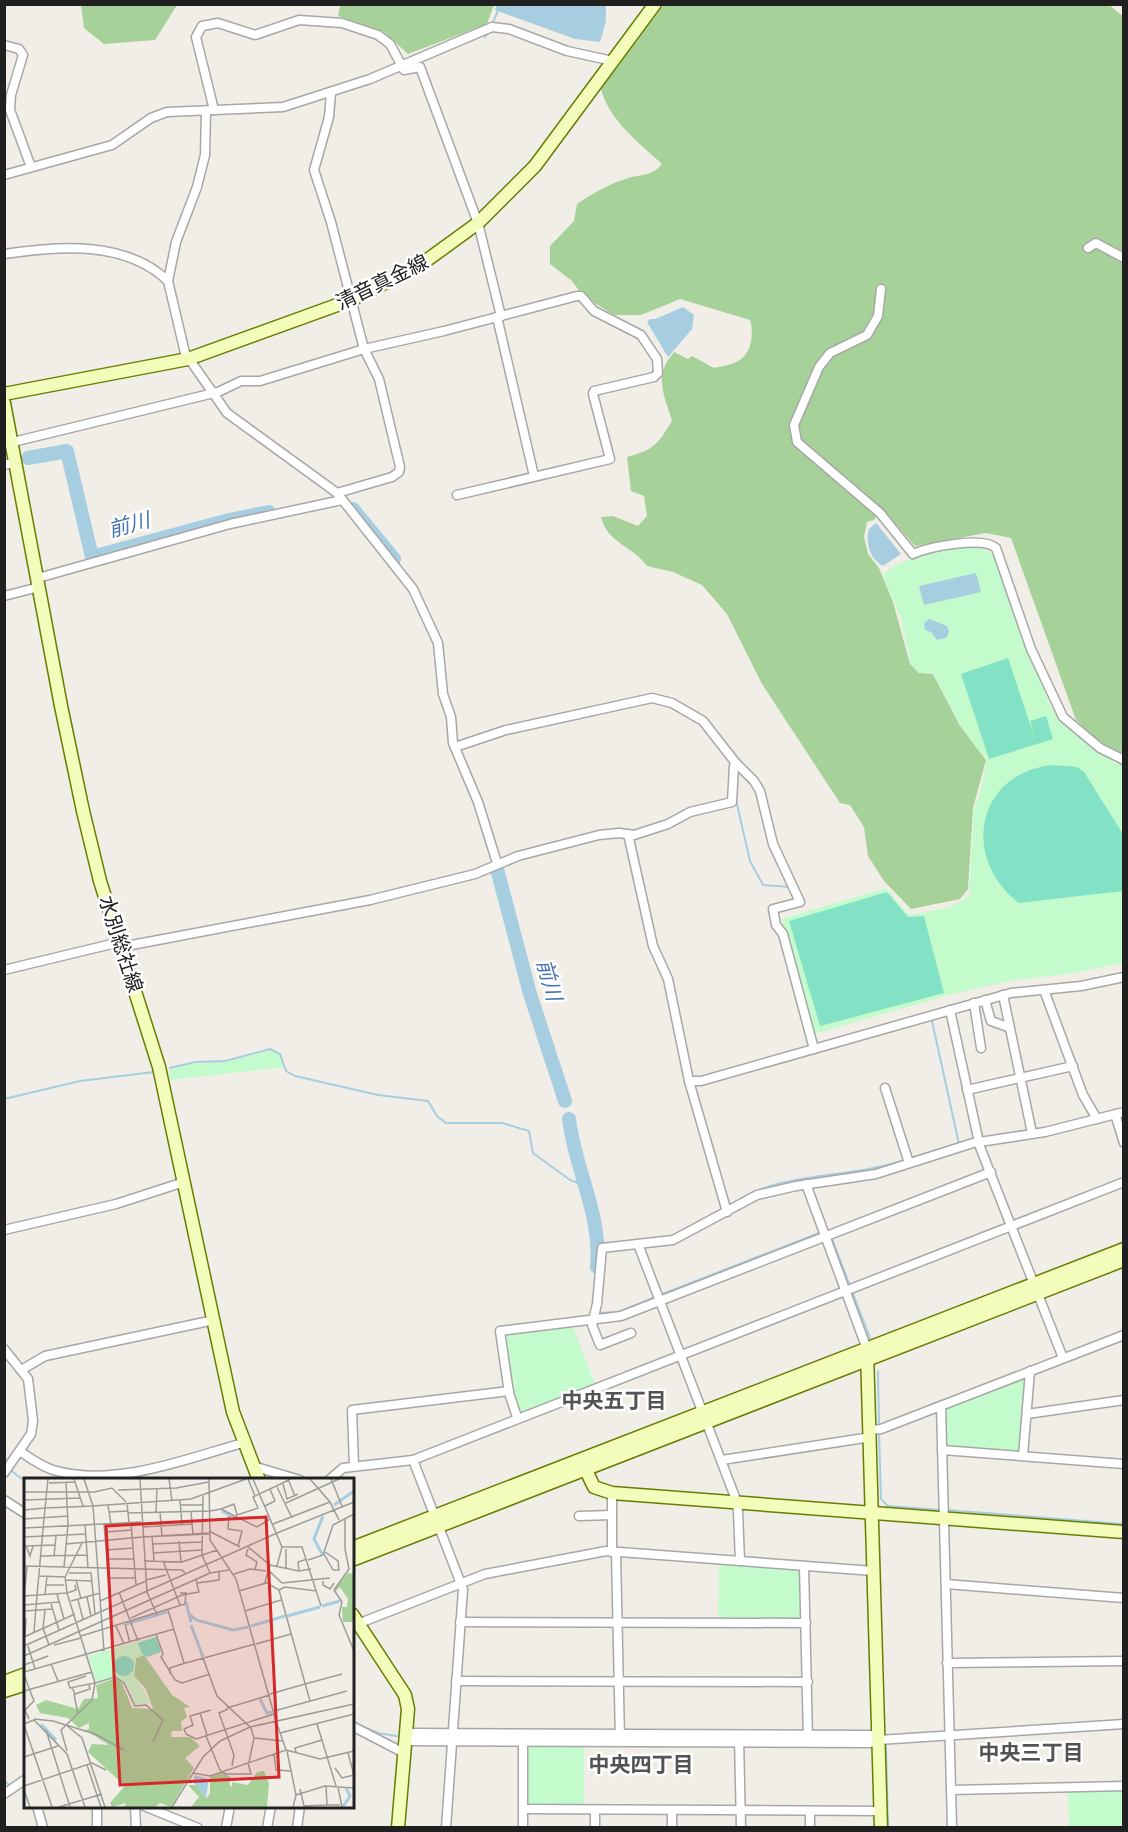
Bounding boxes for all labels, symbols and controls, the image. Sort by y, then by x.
street label: 清音真金線 [332,250,432,315]
water label: 前川 [106,507,154,542]
street label: 水別総社線 [94,893,147,995]
water label: 前川 [532,957,567,1005]
district label: 中央五丁目 [562,1389,667,1413]
inset map [24,1478,354,1808]
district label: 中央三丁目 [979,1741,1084,1765]
district label: 中央四丁目 [589,1753,694,1777]

